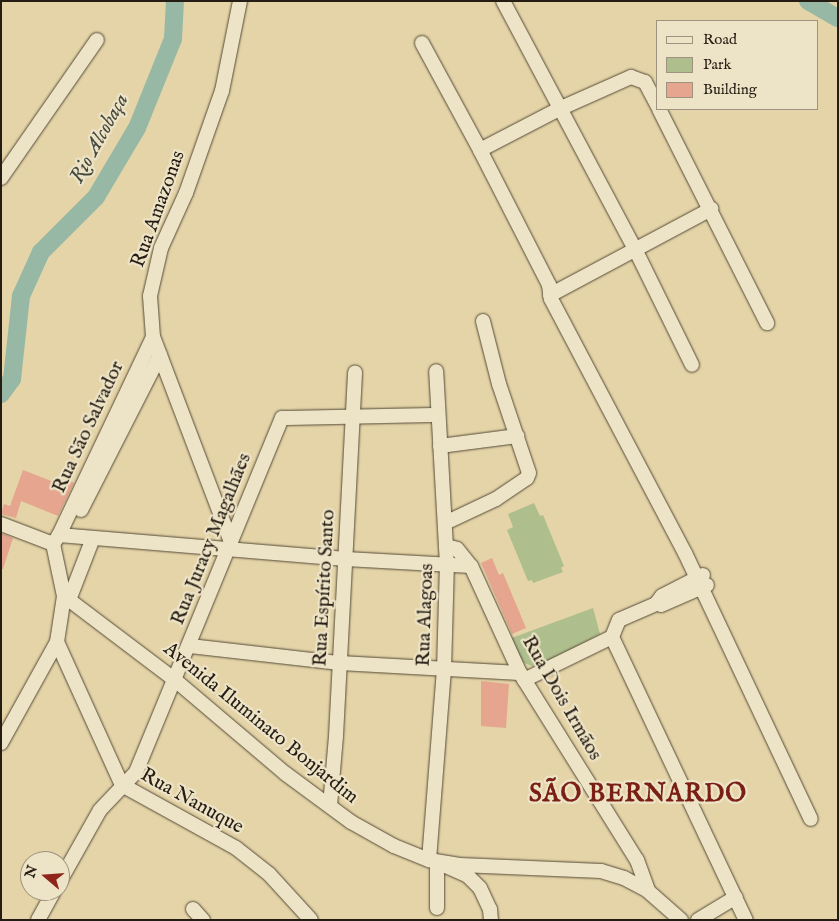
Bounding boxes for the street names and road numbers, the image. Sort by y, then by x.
street label: Rua Amazonas [126,147,190,271]
street label: Rua São Salvador [47,357,129,497]
street label: Rua Juracy Magalhães [166,450,256,628]
street label: Rua Espírito Santo [308,509,340,667]
street label: Rua Alagoas [411,563,439,667]
street label: Rua Dois Irmãos [517,631,607,765]
street label: Avenida Iluminato Bonjardim [159,637,363,809]
street label: Rua Nanuque [136,763,248,839]

